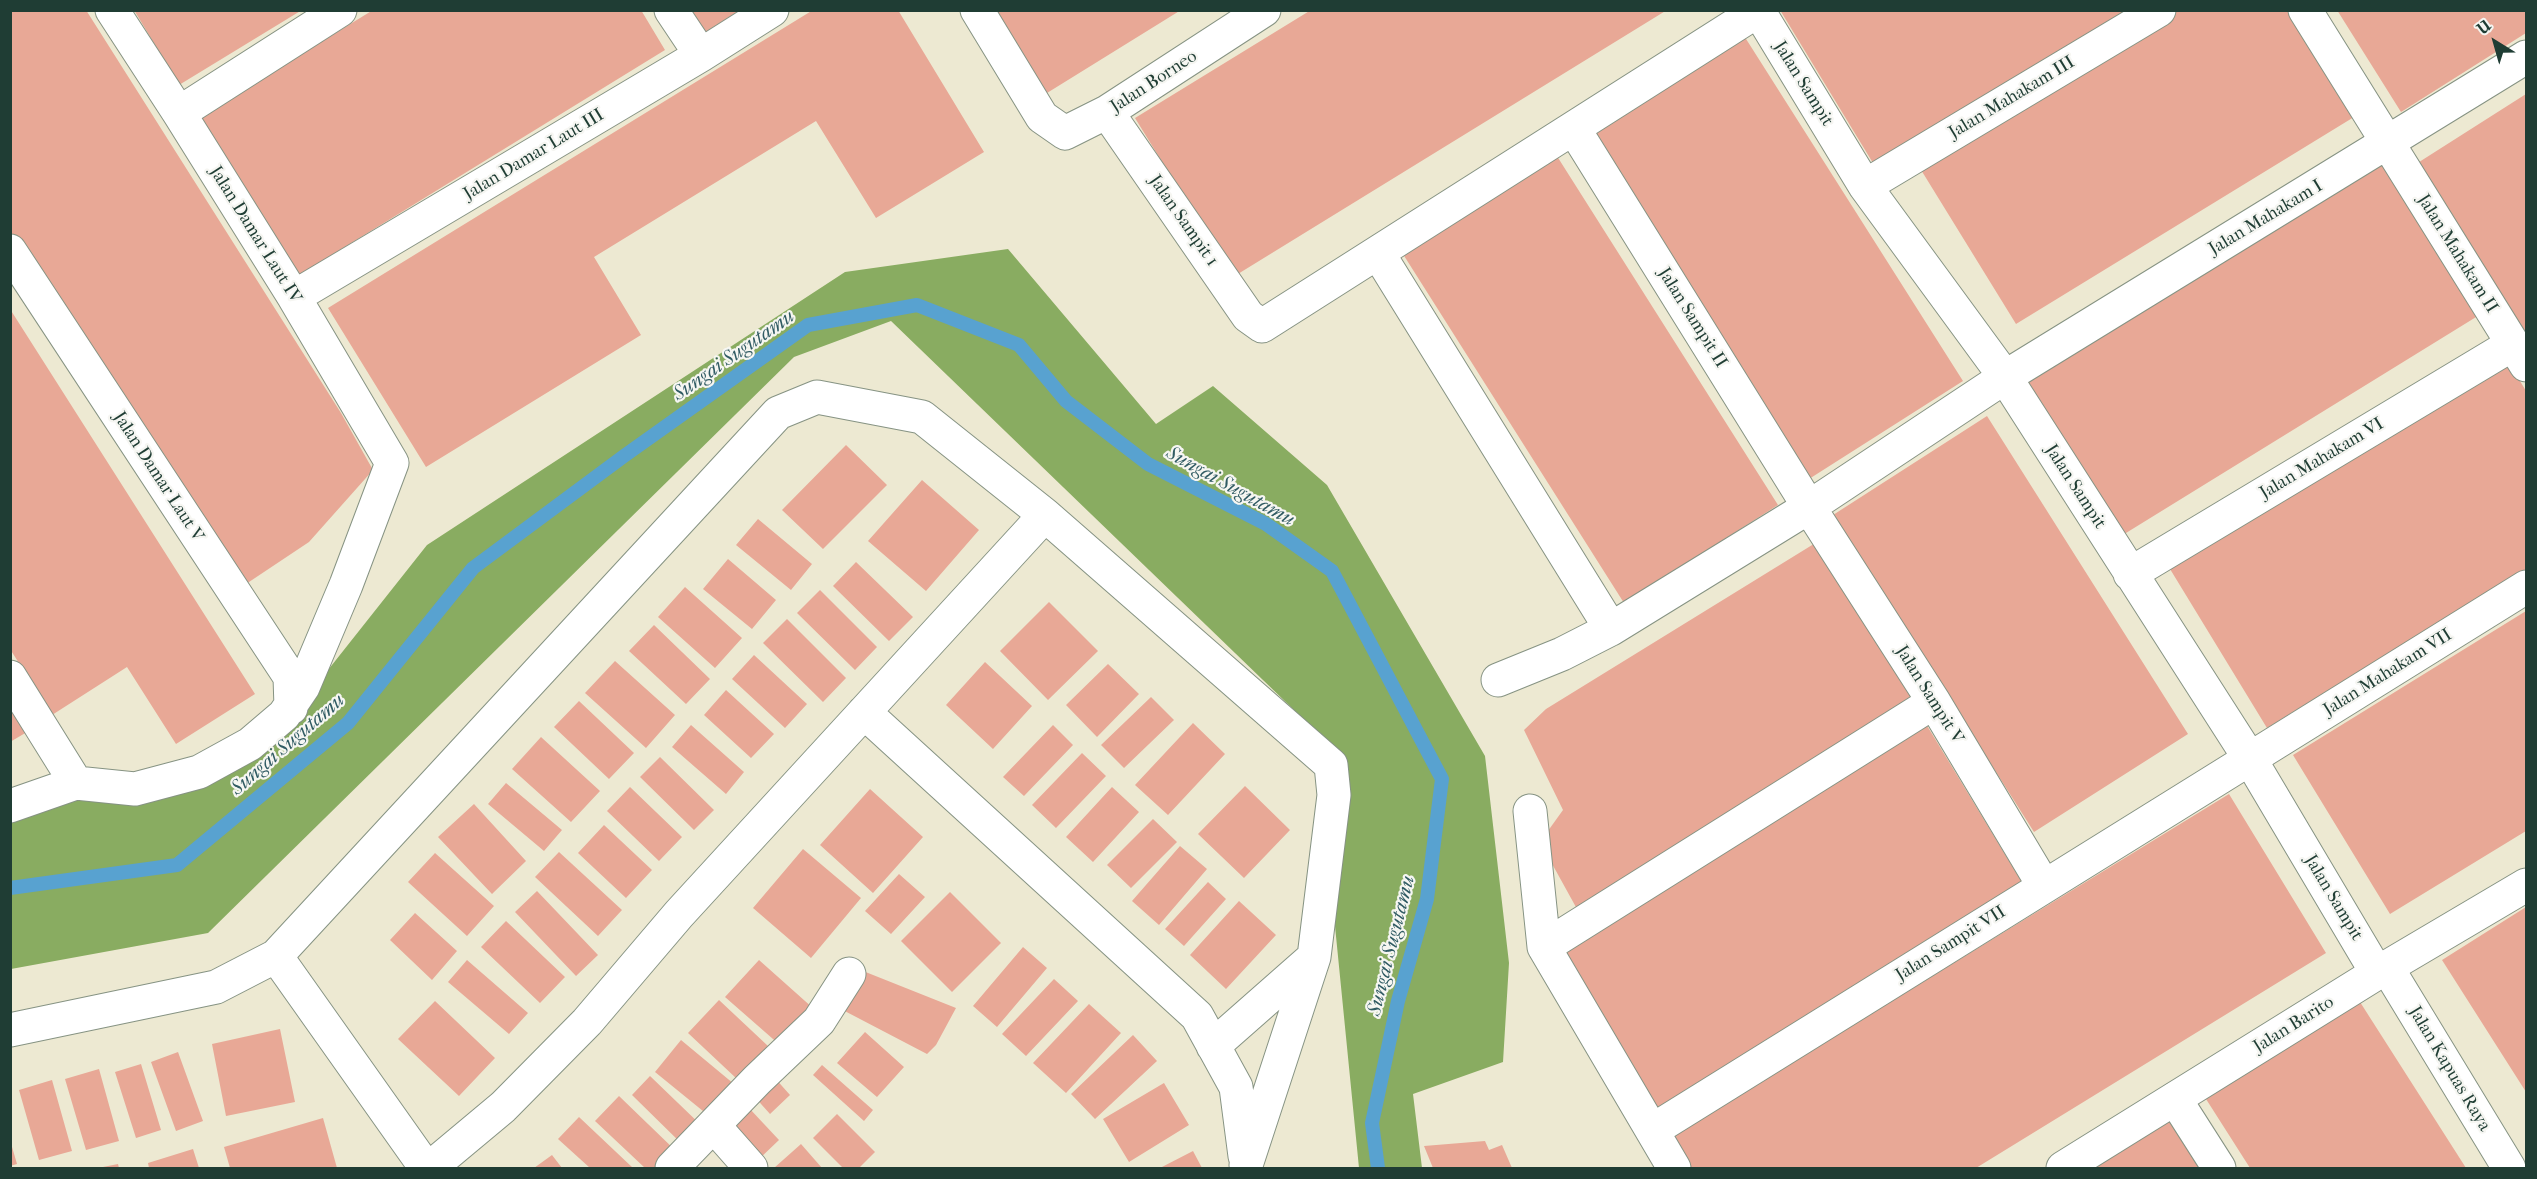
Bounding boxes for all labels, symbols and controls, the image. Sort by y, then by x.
north arrow [2465,12,2525,72]
text: U [2473,16,2495,39]
street label: Jalan Sampit [1768,37,1838,131]
street label: Jalan Borneo [1107,46,1201,118]
street label: Jalan Mahakam III [1945,52,2079,144]
street label: Jalan Damar Laut III [460,105,608,205]
street label: Jalan Damar Laut IV [204,162,306,308]
street label: Jalan Sampit 1 [1144,171,1222,271]
street label: Jalan Mahakam I [2205,176,2327,260]
street label: Jalan Mahakam II [2412,191,2502,317]
street label: Jalan Sampit II [1653,264,1731,372]
water label: Sungai Sugutamu [668,305,800,407]
street label: Jalan Damar Laut V [108,408,208,546]
street label: Jalan Mahakam VI [2256,414,2388,504]
street label: Jalan Sampit [2040,441,2110,533]
water label: Sungai Sugutamu [1162,442,1298,532]
street label: Jalan Mahakam VII [2320,625,2456,721]
street label: Jalan Sampit V [1890,642,1968,748]
water label: Sungai Sugutamu [226,689,350,801]
street label: Jalan Sampit [2299,851,2367,945]
water label: Sungai Sugutamu [1363,874,1421,1018]
street label: Jalan Sampit VII [1892,901,2010,987]
street label: Jalan Barito [2250,992,2338,1058]
street label: Jalan Kapuas Raya [2403,1003,2495,1135]

